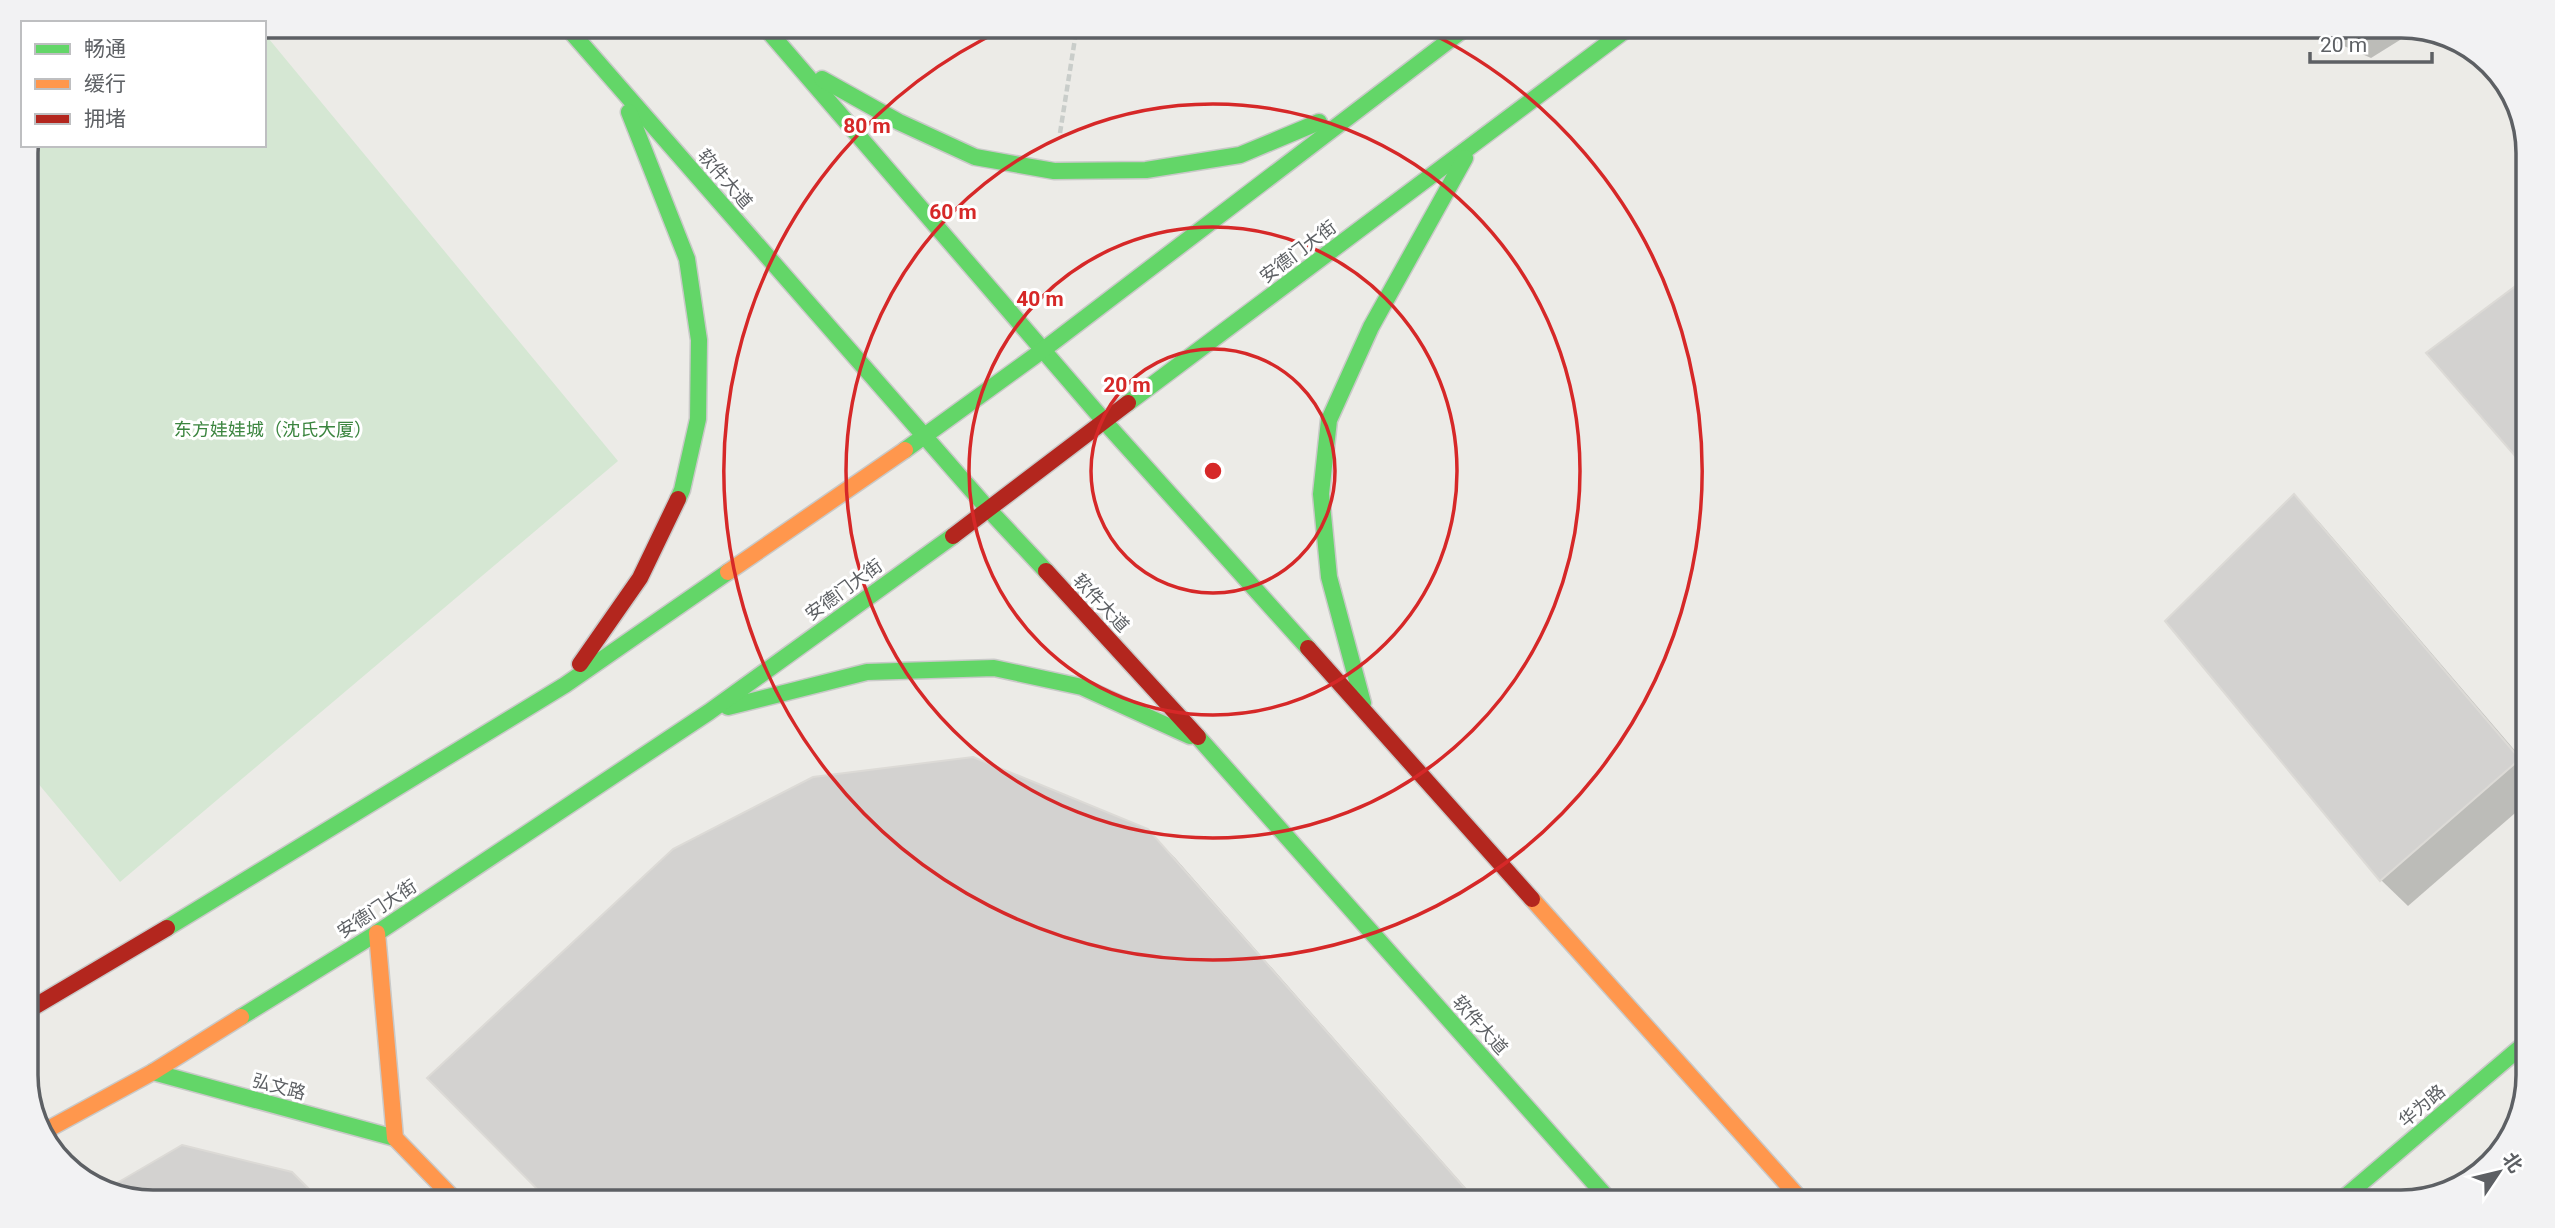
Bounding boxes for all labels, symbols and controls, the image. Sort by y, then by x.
legend [21,21,266,147]
scale bar [2310,21,2432,65]
text: 20 m [2320,33,2367,57]
text: 畅通 [84,37,126,61]
text: 缓行 [84,72,126,96]
text: 拥堵 [84,107,126,131]
text: 80 m [843,114,891,138]
street label: 软件大道 [694,145,757,213]
text: 60 m [929,200,977,224]
street label: 安德门大街 [1255,216,1340,287]
text: 40 m [1016,287,1064,311]
text: 20 m [1103,373,1151,397]
park label: 东方娃娃城（沈氏大厦） [174,419,372,440]
centre of rings [1201,459,1225,483]
street label: 安德门大街 [801,555,886,625]
street label: 软件大道 [1069,569,1134,636]
street label: 安德门大街 [333,875,420,942]
street label: 软件大道 [1448,991,1512,1058]
street label: 弘文路 [250,1069,308,1104]
street label: 华为路 [2394,1080,2449,1131]
north arrow [2464,1137,2534,1207]
text: 北 [2498,1148,2527,1177]

